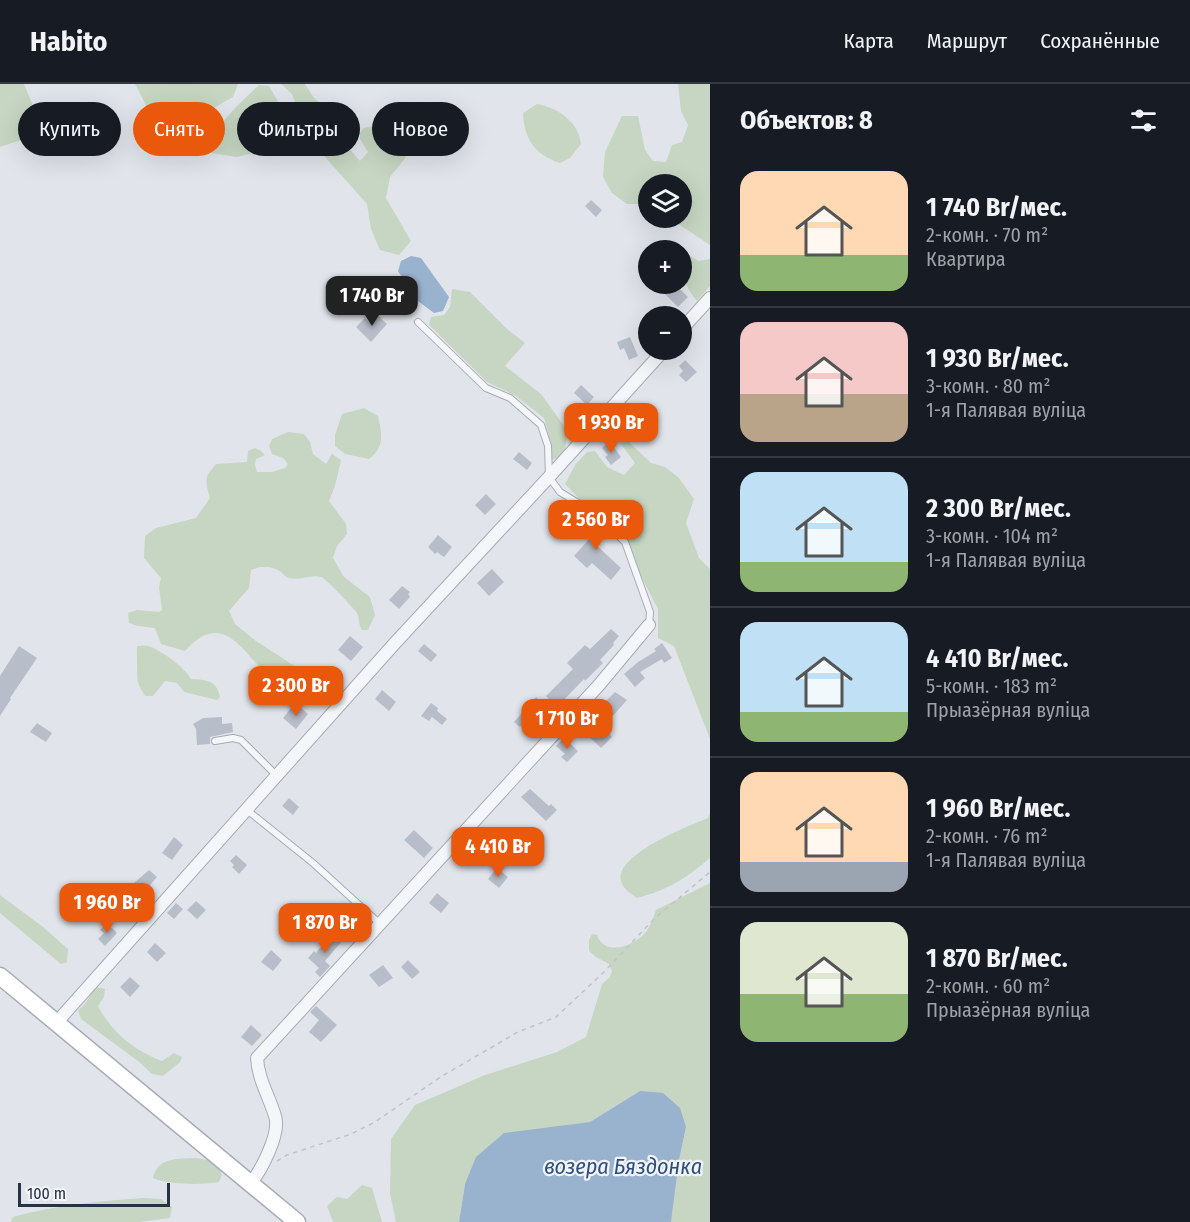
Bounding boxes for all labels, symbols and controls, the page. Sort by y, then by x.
text: Habito [30,25,108,58]
text: Карта [844,28,894,54]
text: Маршрут [927,28,1007,54]
text: Сохранённые [1040,28,1160,54]
chip: Купить [18,102,121,156]
chip: Снять [133,102,225,156]
chip: Фильтры [237,102,360,156]
chip: Новое [372,102,469,156]
icon: filters [1127,104,1160,137]
text: Объектов: 8 [740,105,873,136]
map controls [638,174,692,360]
button: layers [638,174,692,228]
text: 1 740 Br/мес. [926,192,1067,223]
icon: home [788,195,860,267]
text: 2-комн. · 70 m² [926,223,1048,247]
button: + [638,240,692,294]
text: Квартира [926,247,1006,271]
pin: 1 740 Br [310,276,434,327]
text: 1 740 Br [340,283,404,307]
button: − [638,306,692,360]
text: 1 930 Br/мес. [926,343,1069,374]
icon: home [788,346,860,418]
text: 3-комн. · 80 m² [926,374,1050,398]
text: 1-я Палявая вуліца [926,398,1086,422]
pin: 1 930 Br [549,403,673,454]
text: 1 930 Br [578,410,644,434]
text: 2 300 Br/мес. [926,493,1071,524]
icon: home [788,496,860,568]
pin: 2 560 Br [534,500,658,551]
text: 2 560 Br [562,507,630,531]
text: 3-комн. · 104 m² [926,524,1058,548]
text: 1-я Палявая вуліца [926,548,1086,572]
text: 4 410 Br/мес. [926,643,1068,674]
icon: home [788,646,860,718]
pin: 2 300 Br [234,666,358,717]
text: 2 300 Br [262,673,330,697]
text: 5-комн. · 183 m² [926,674,1057,698]
text: Прыазёрная вуліца [926,698,1090,722]
pin: 1 710 Br [505,699,629,750]
text: 1 710 Br [535,706,599,730]
text: 1 960 Br/мес. [926,793,1070,824]
icon: home [788,796,860,868]
text: 2-комн. · 76 m² [926,824,1047,848]
pin: 4 410 Br [436,827,560,878]
text: 4 410 Br [465,834,531,858]
text: 1-я Палявая вуліца [926,848,1086,872]
pin: 1 960 Br [45,883,169,934]
text: 1 960 Br [74,890,141,914]
pin: 1 870 Br [263,903,387,954]
text: 1 870 Br [293,910,357,934]
text: 1 870 Br/мес. [926,943,1068,974]
icon: home [788,946,860,1018]
text: 2-комн. · 60 m² [926,974,1050,998]
text: Прыазёрная вуліца [926,998,1090,1022]
water label: возера Бяздонка [544,1153,702,1180]
scale bar [18,1180,170,1208]
text: 100 m [27,1184,66,1203]

